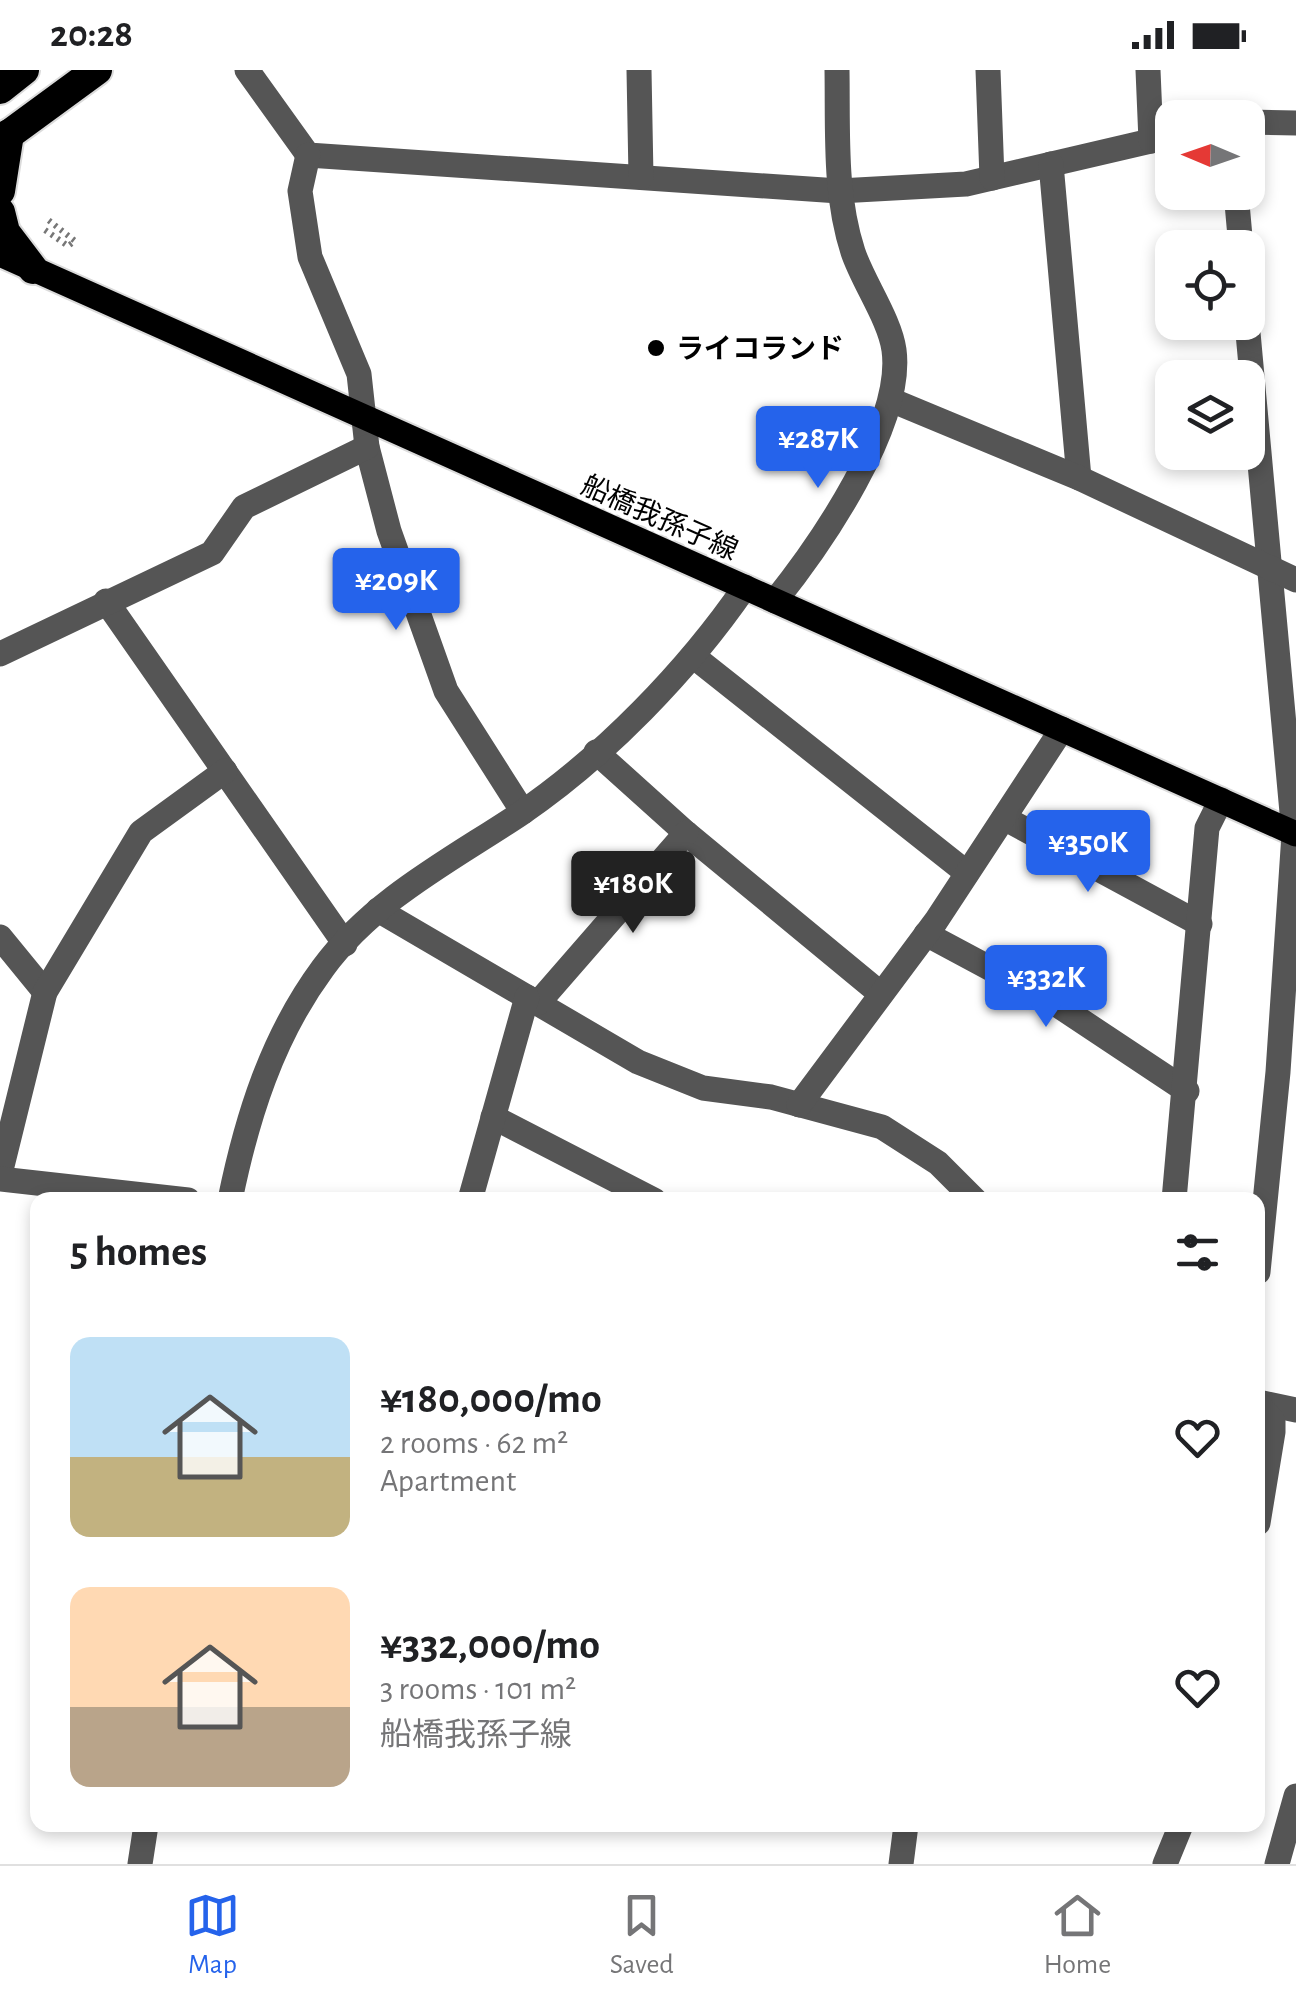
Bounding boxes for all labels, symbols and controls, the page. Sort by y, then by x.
text: 20:28 [50,16,133,54]
north arrow [1155,100,1265,210]
map controls [1155,100,1265,470]
button: locate [1155,230,1265,340]
place label: ライコランド [676,335,844,364]
marker: ライコランド [645,337,667,359]
button: layers [1155,360,1265,470]
pin: ¥287K [748,406,888,491]
text: ¥287K [778,422,858,454]
street label: 船橋我孫子線 [577,470,742,566]
pin: ¥209K [326,548,466,633]
text: ¥209K [355,564,437,596]
pin: ¥350K [1018,810,1158,895]
text: ¥350K [1048,826,1128,858]
pin: ¥180K [563,851,703,936]
text: ¥180K [593,867,673,899]
pin: ¥332K [976,945,1116,1030]
text: ¥332K [1007,961,1085,993]
icon: filters [1170,1225,1225,1280]
text: 5 homes [70,1231,207,1273]
icon: home [150,1377,270,1497]
text: ¥180,000/mo [380,1378,602,1420]
icon: heart [1170,1410,1225,1465]
text: 2 rooms · 62 m² [380,1427,568,1459]
text: Apartment [380,1465,516,1497]
text: ¥332,000/mo [380,1624,600,1666]
icon: home [150,1627,270,1747]
icon: heart [1170,1660,1225,1715]
text: 3 rooms · 101 m² [380,1673,576,1705]
text: 船橋我孫子線 [380,1719,572,1751]
tab: Map [185,1888,240,1982]
tab: Saved [610,1888,674,1982]
tab: Home [1044,1888,1111,1982]

